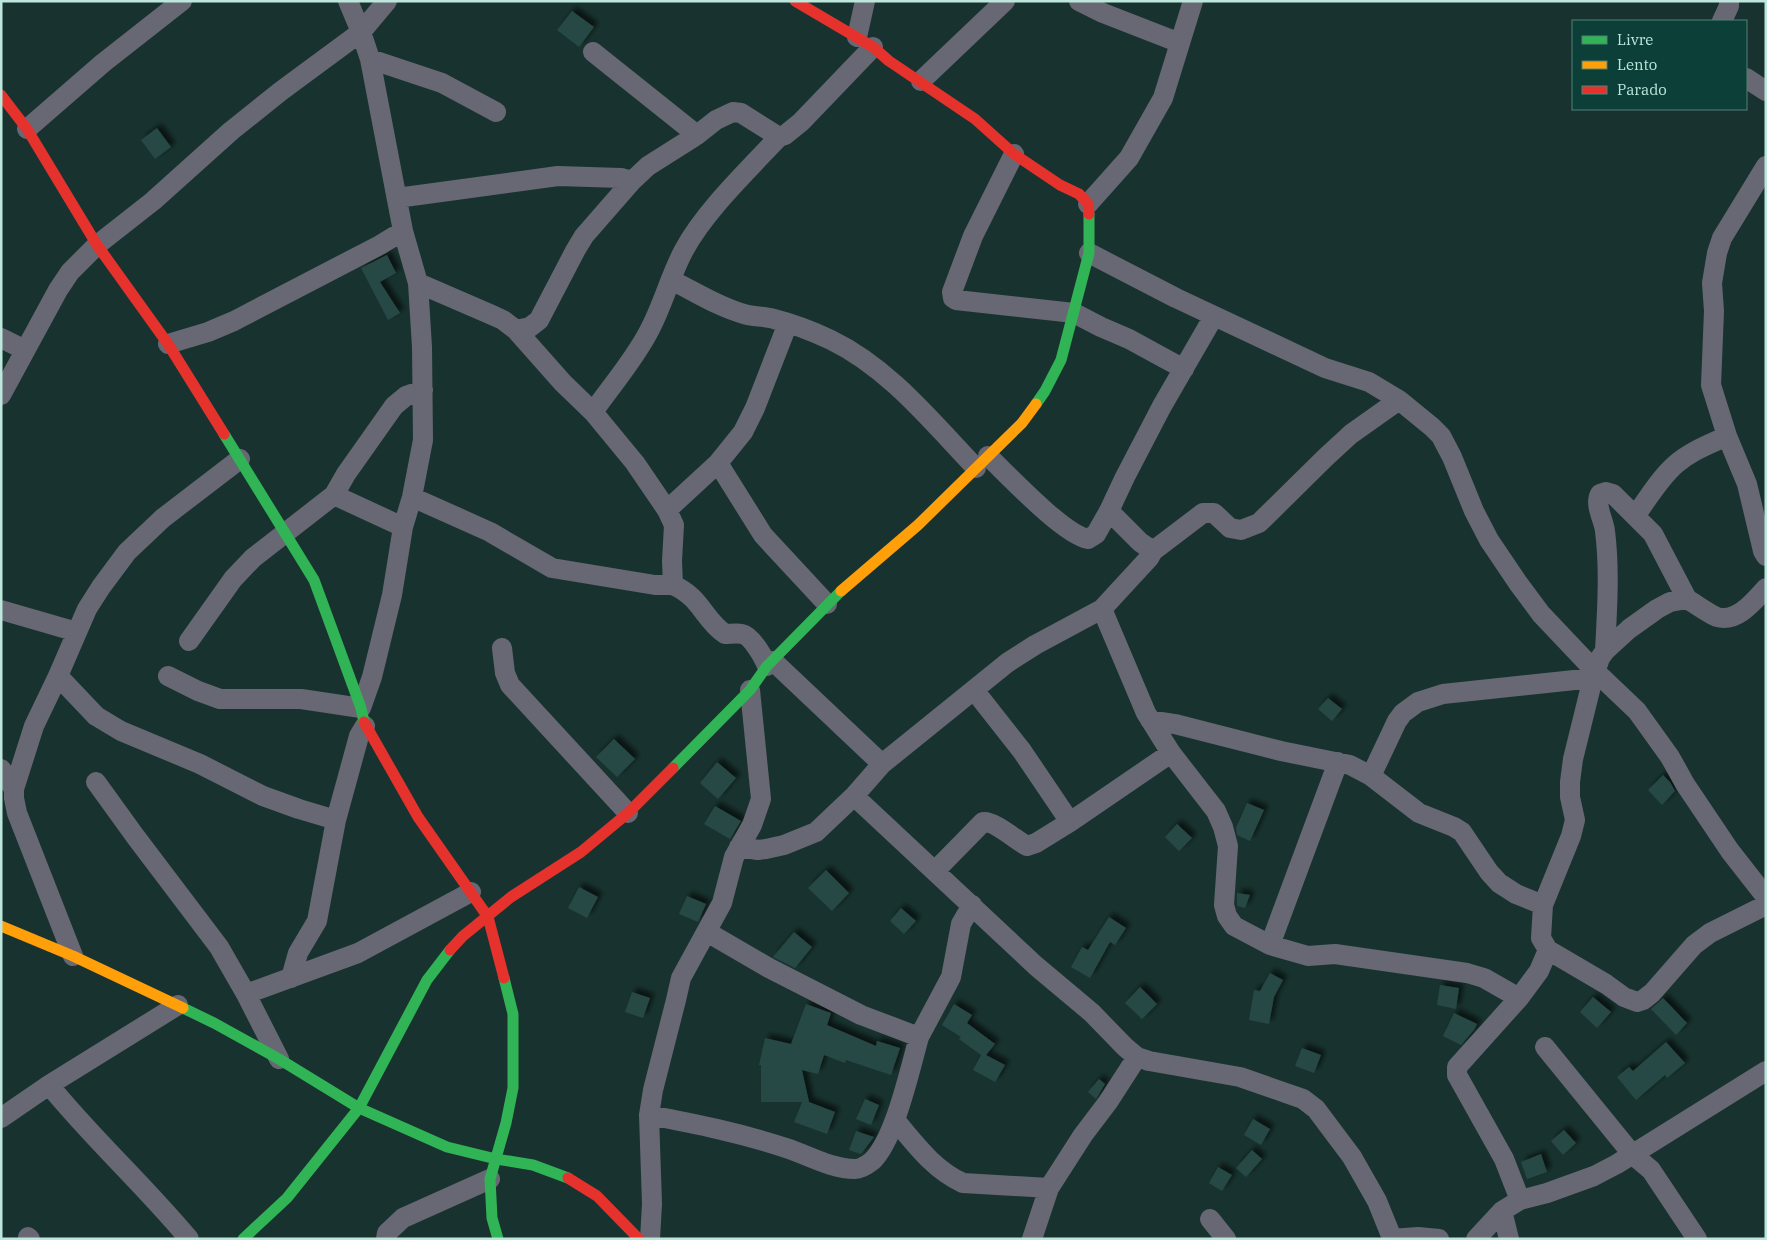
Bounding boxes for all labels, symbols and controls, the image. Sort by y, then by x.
legend [1572,20,1747,110]
text: Livre [1617,30,1653,49]
text: Lento [1617,55,1657,74]
text: Parado [1617,80,1667,99]

